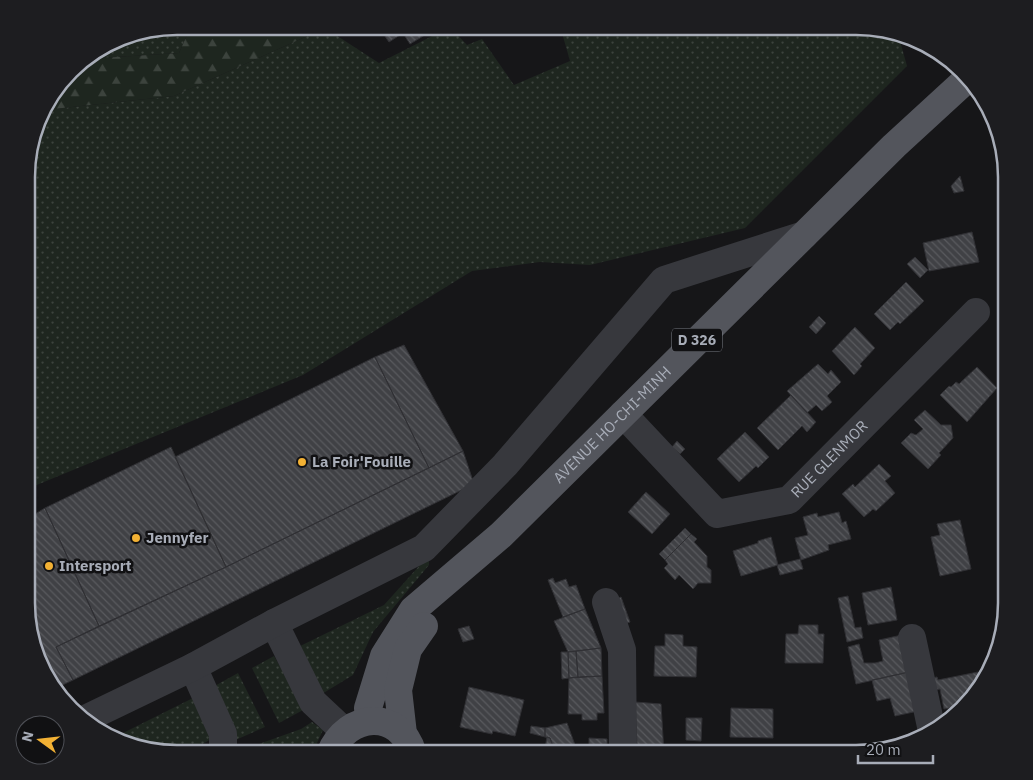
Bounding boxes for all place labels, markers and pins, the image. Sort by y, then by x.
place label: La Foir'Fouille [312,452,411,471]
marker: La Foir'Fouille [296,456,308,468]
place label: Jennyfer [146,528,209,547]
marker: Jennyfer [130,532,142,544]
place label: Intersport [59,556,132,575]
marker: Intersport [43,560,55,572]

